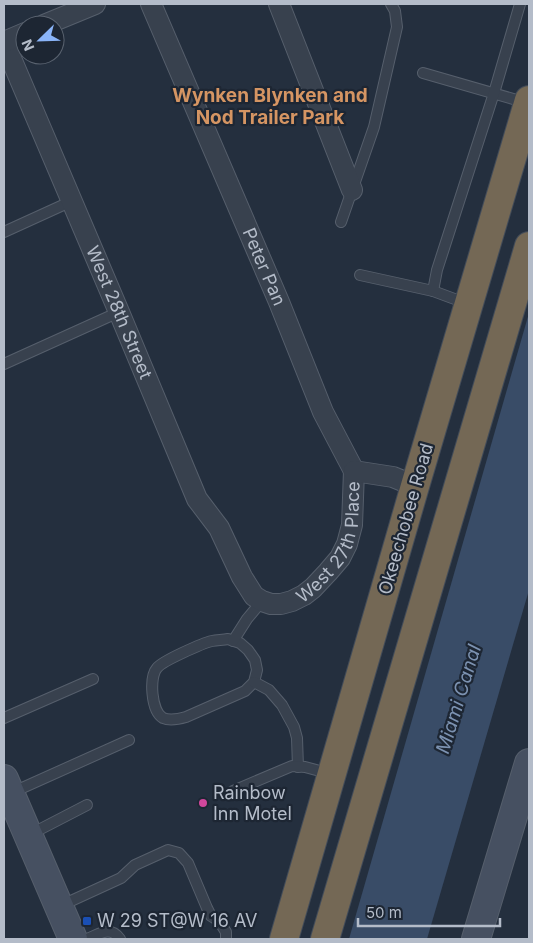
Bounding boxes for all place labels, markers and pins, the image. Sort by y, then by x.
place label: Rainbow Inn Motel [213,782,292,824]
marker: Rainbow Inn Motel [197,797,209,809]
place label: W 29 ST@W 16 AV [97,910,258,931]
marker: W 29 ST@W 16 AV [81,915,93,927]

